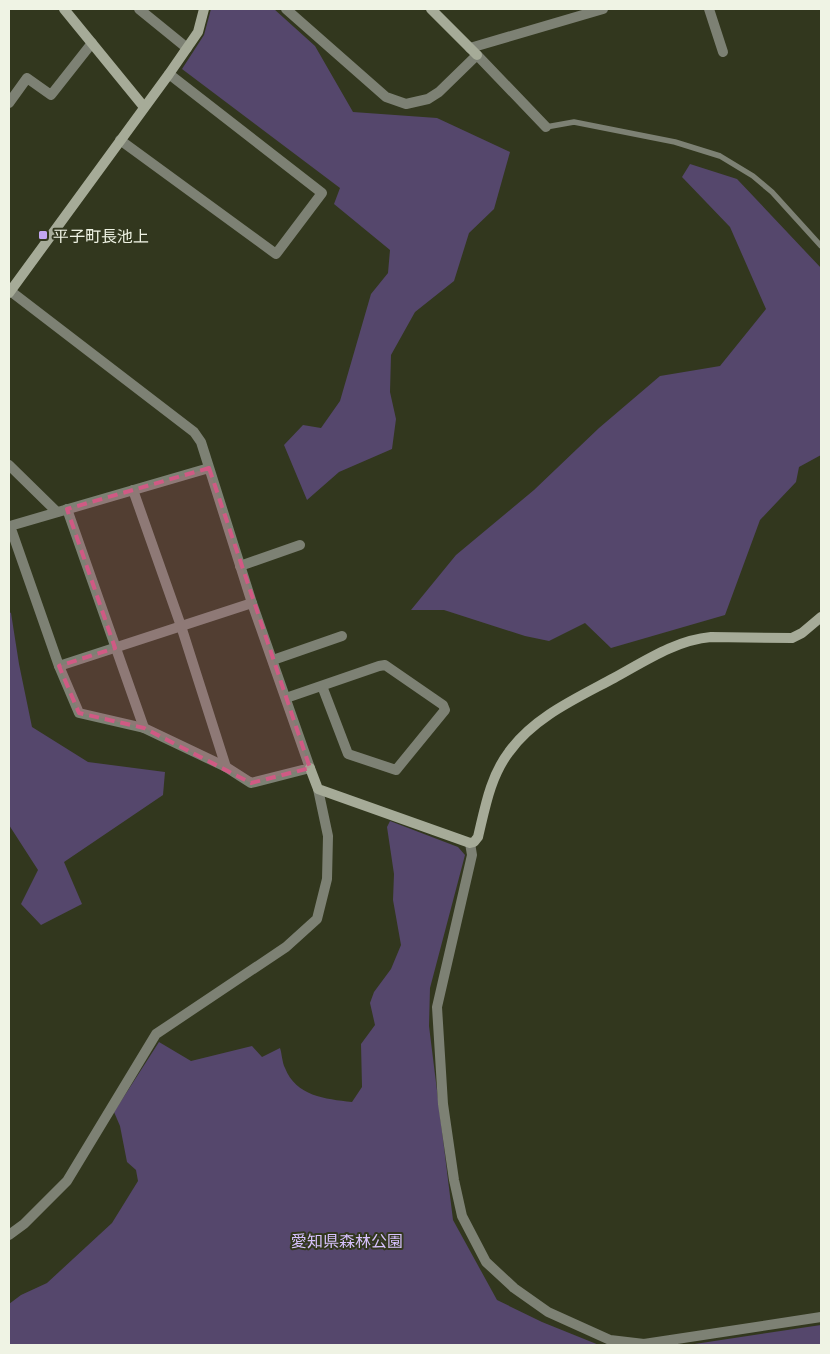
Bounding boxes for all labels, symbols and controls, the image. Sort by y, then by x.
place label: 平子町長池上 [53,226,149,245]
marker: 平子町長池上 [37,229,49,241]
park label: 愛知県森林公園 [291,1231,403,1250]

